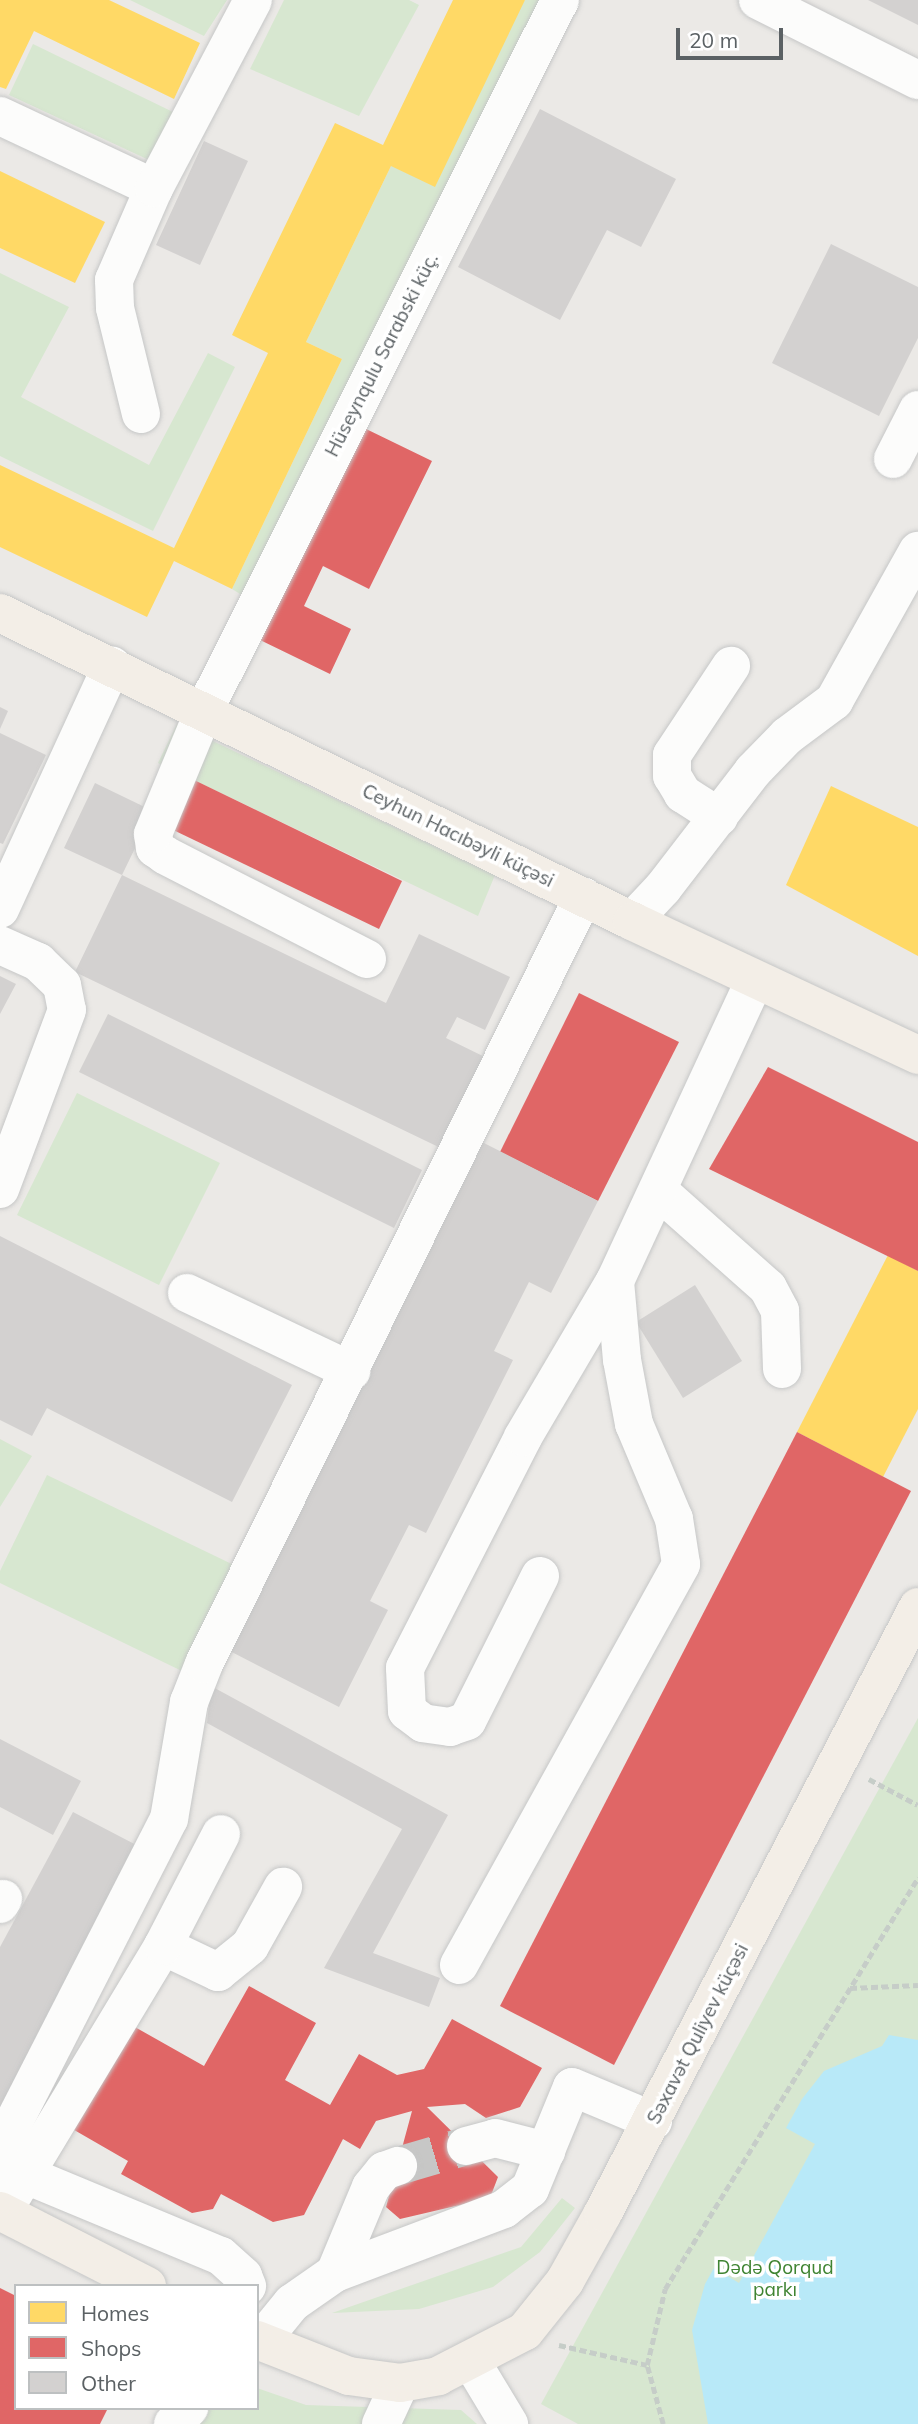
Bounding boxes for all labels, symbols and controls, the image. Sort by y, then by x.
scale bar [680,14,787,58]
text: 20 m [689,27,738,53]
street label: Hüseynqulu Sarabski küç. [321,249,443,461]
street label: Ceyhun Hacıbəyli küçəsi [358,780,558,892]
street label: Səxavət Quliyev küçəsi [643,1940,753,2128]
park label: Dədə Qorqud parkı [716,2257,834,2301]
legend [14,2284,259,2410]
text: Homes [81,2300,149,2326]
text: Shops [81,2335,141,2361]
text: Other [81,2370,136,2396]

